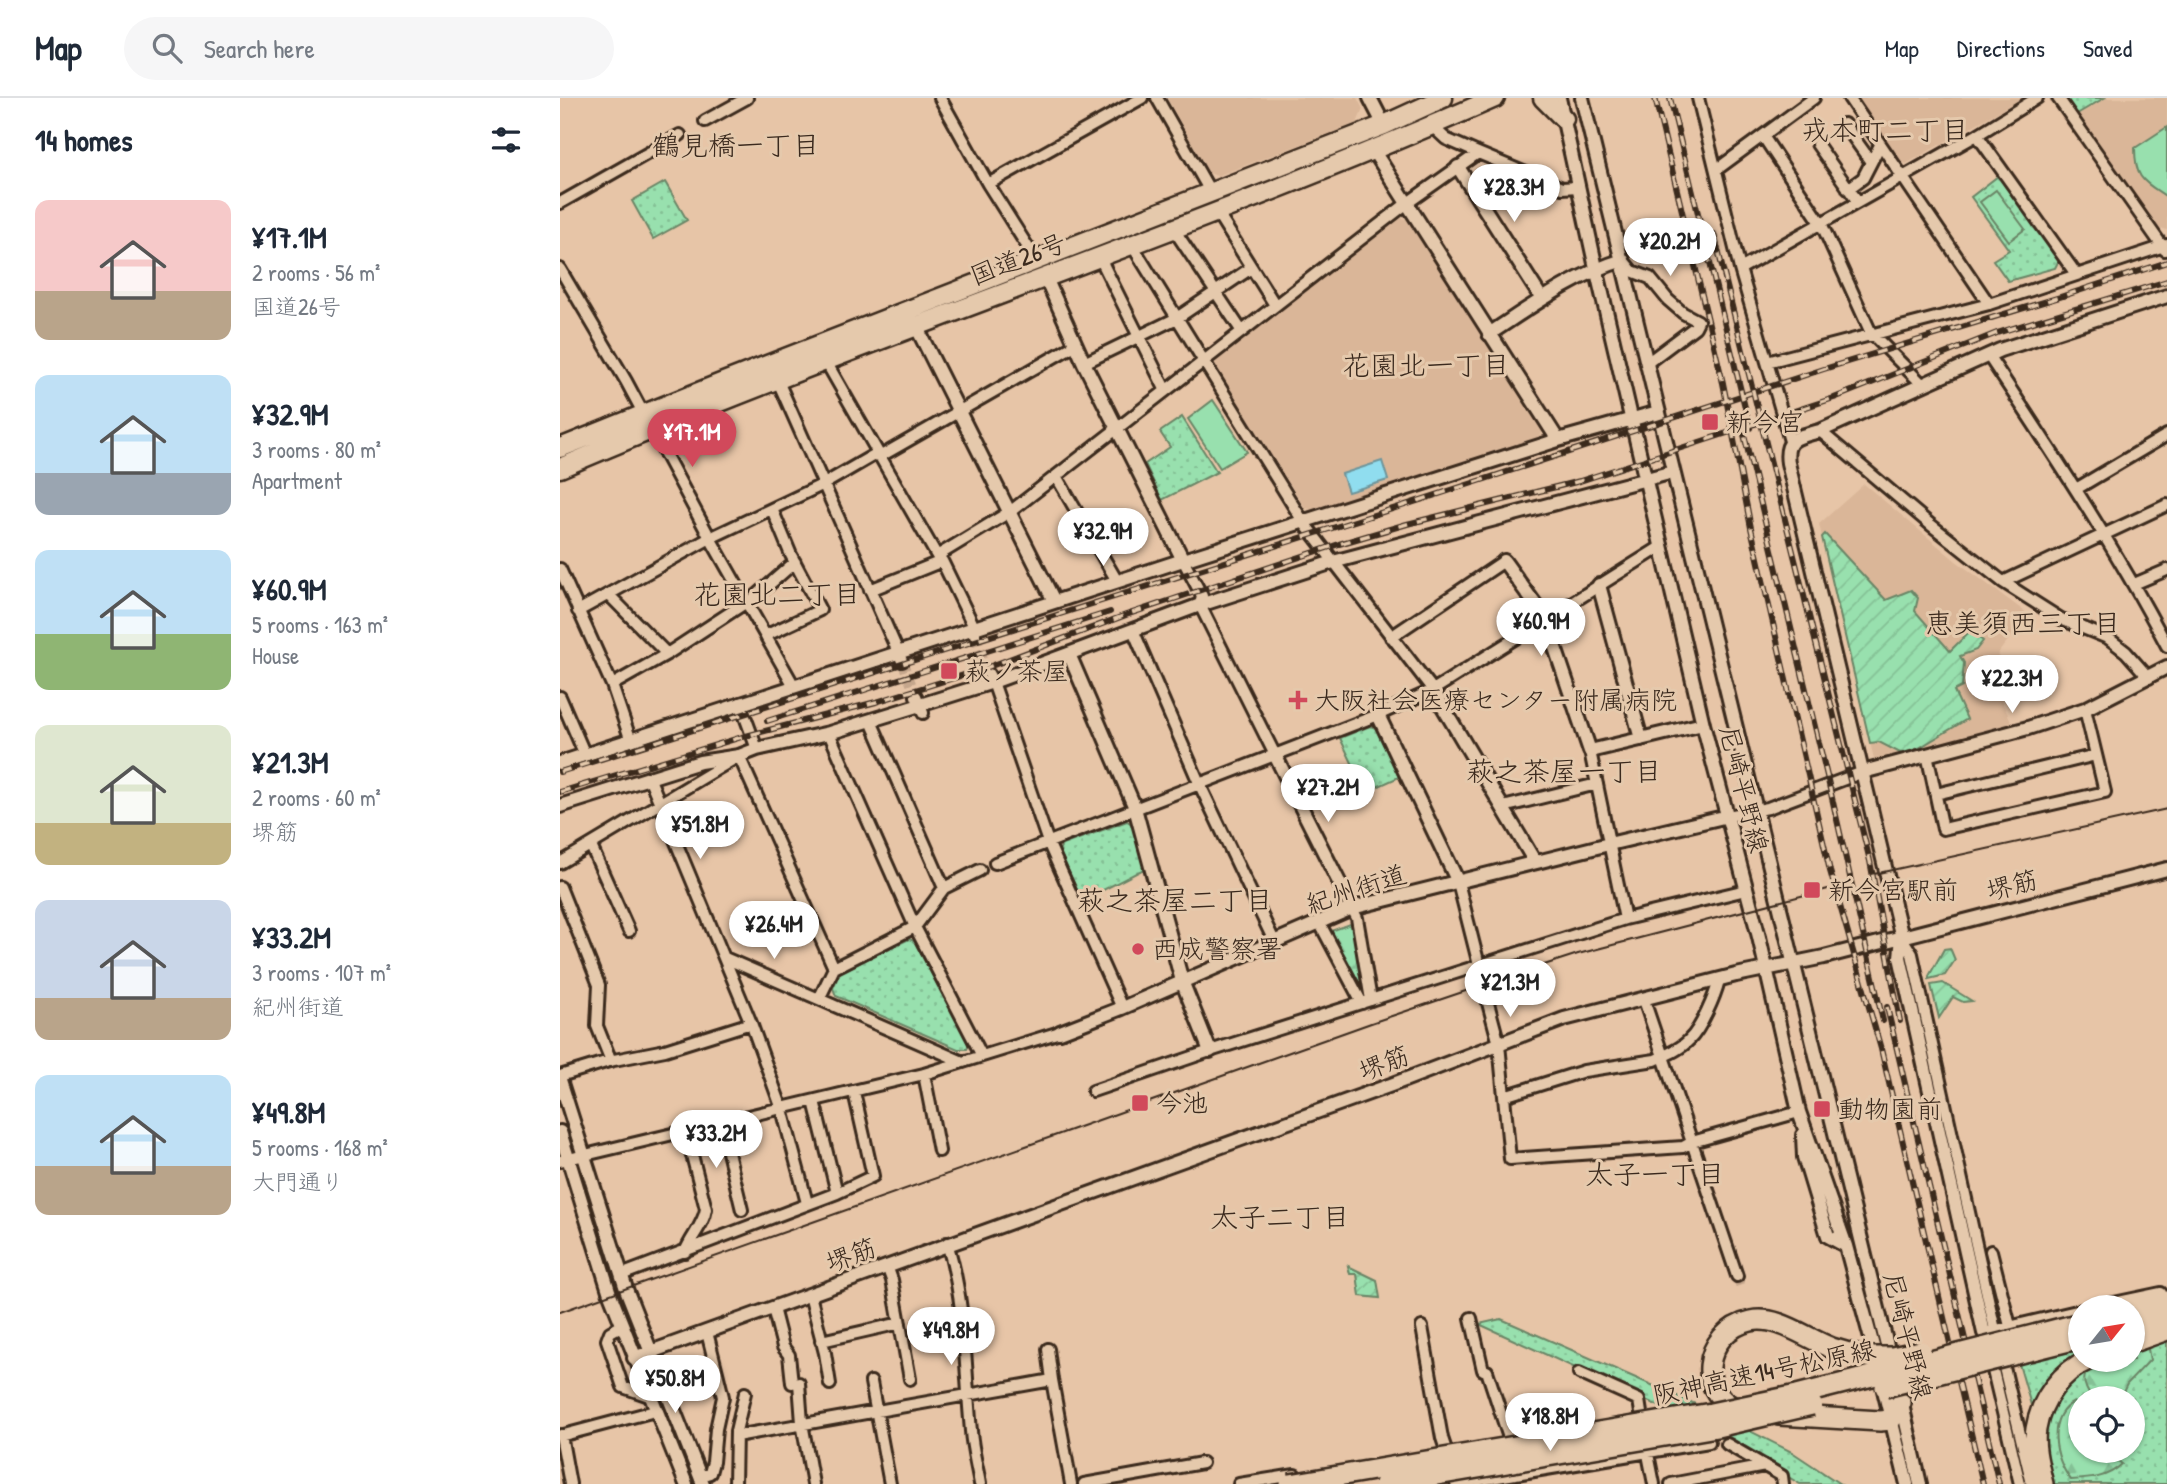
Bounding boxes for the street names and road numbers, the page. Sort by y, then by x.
street label: 国道26号 [965,224,1071,293]
street label: 尼崎平野線 [1712,722,1777,856]
street label: 紀州街道 [1301,856,1411,921]
street label: 堺筋 [1982,861,2041,908]
street label: 堺筋 [1353,1037,1414,1088]
street label: 堺筋 [820,1229,881,1280]
street label: 尼崎平野線 [1876,1269,1941,1403]
street label: 阪神高速14号松原線 [1649,1331,1879,1412]

